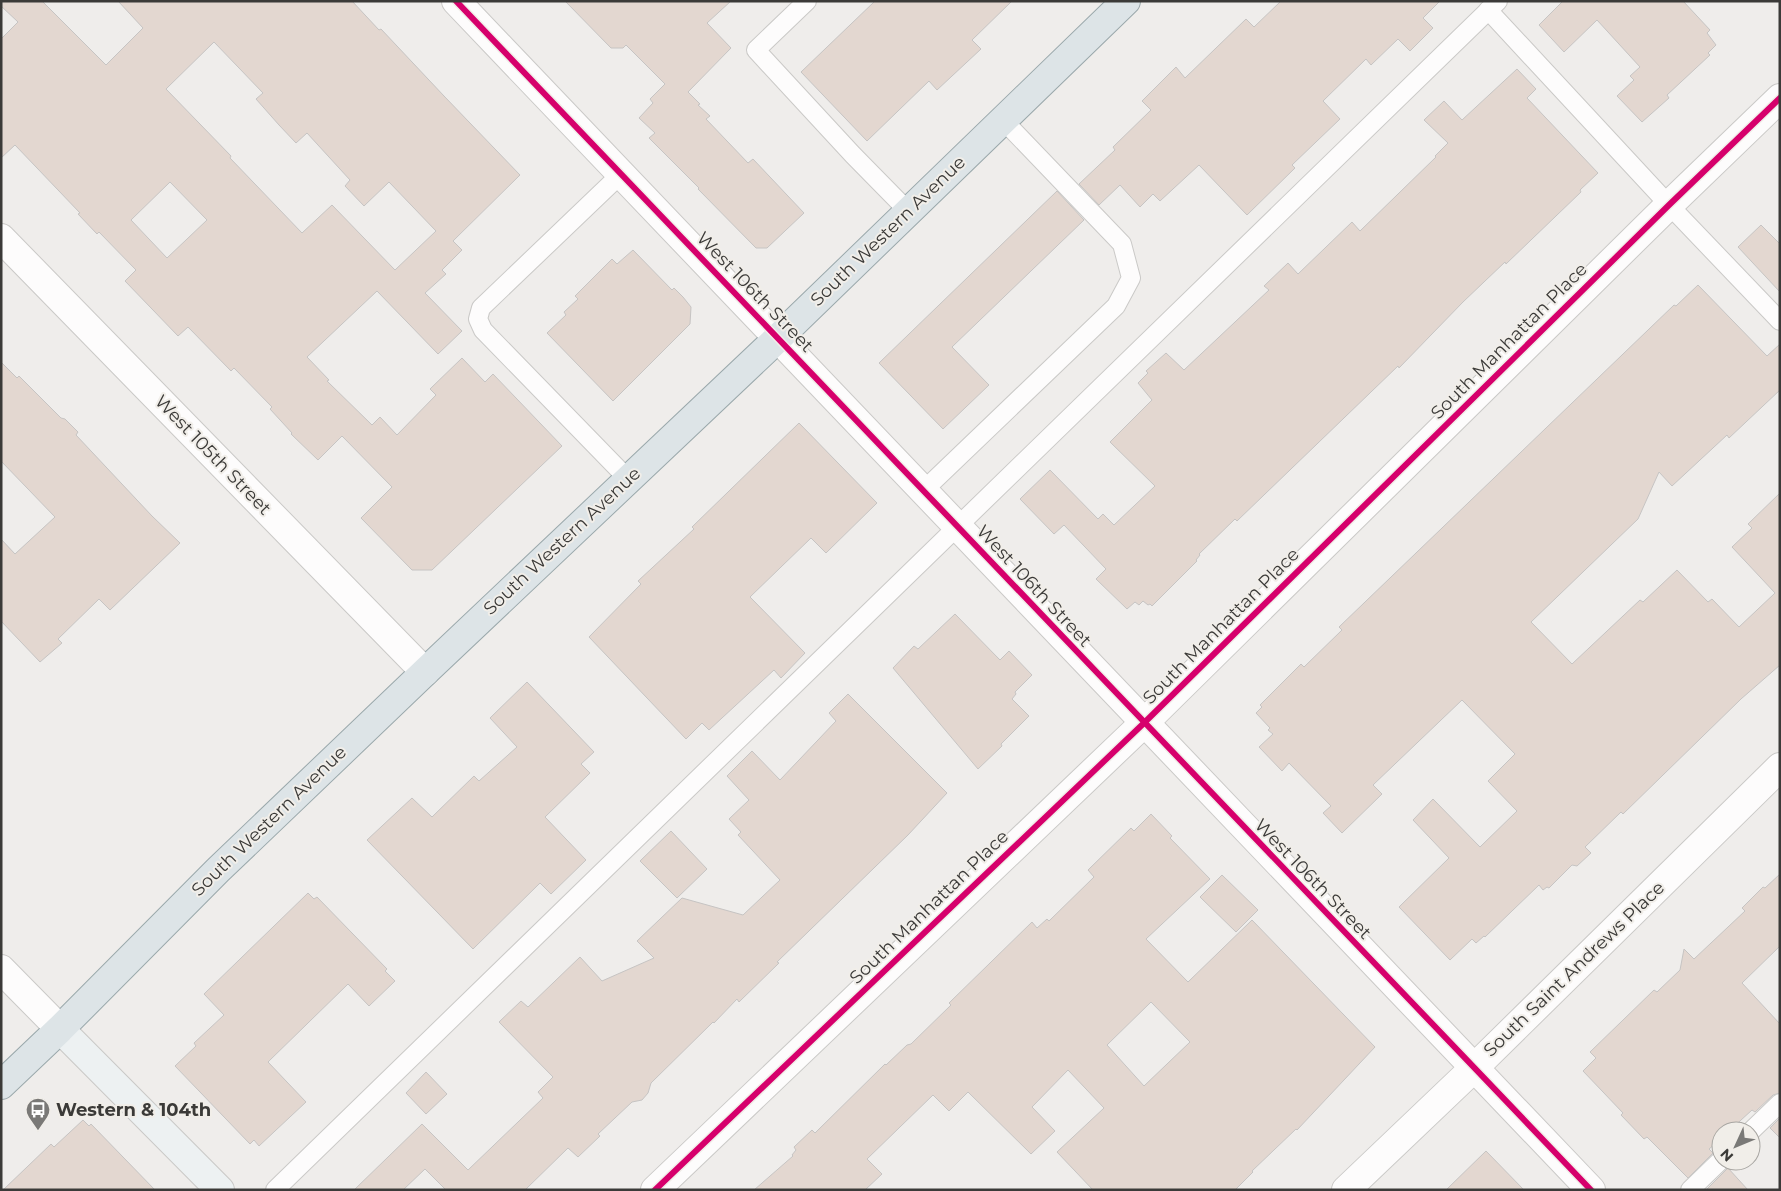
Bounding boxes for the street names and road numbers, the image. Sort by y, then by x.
street label: South Western Avenue [806,151,970,311]
street label: West 106th Street [692,227,818,357]
street label: South Manhattan Place [1426,258,1592,424]
street label: West 105th Street [150,391,276,519]
street label: South Western Avenue [479,462,645,620]
street label: West 106th Street [972,520,1096,652]
street label: South Manhattan Place [1138,543,1304,709]
street label: South Western Avenue [187,741,351,901]
street label: West 106th Street [1250,814,1376,944]
street label: South Manhattan Place [845,825,1013,989]
street label: South Saint Andrews Place [1479,877,1669,1061]

